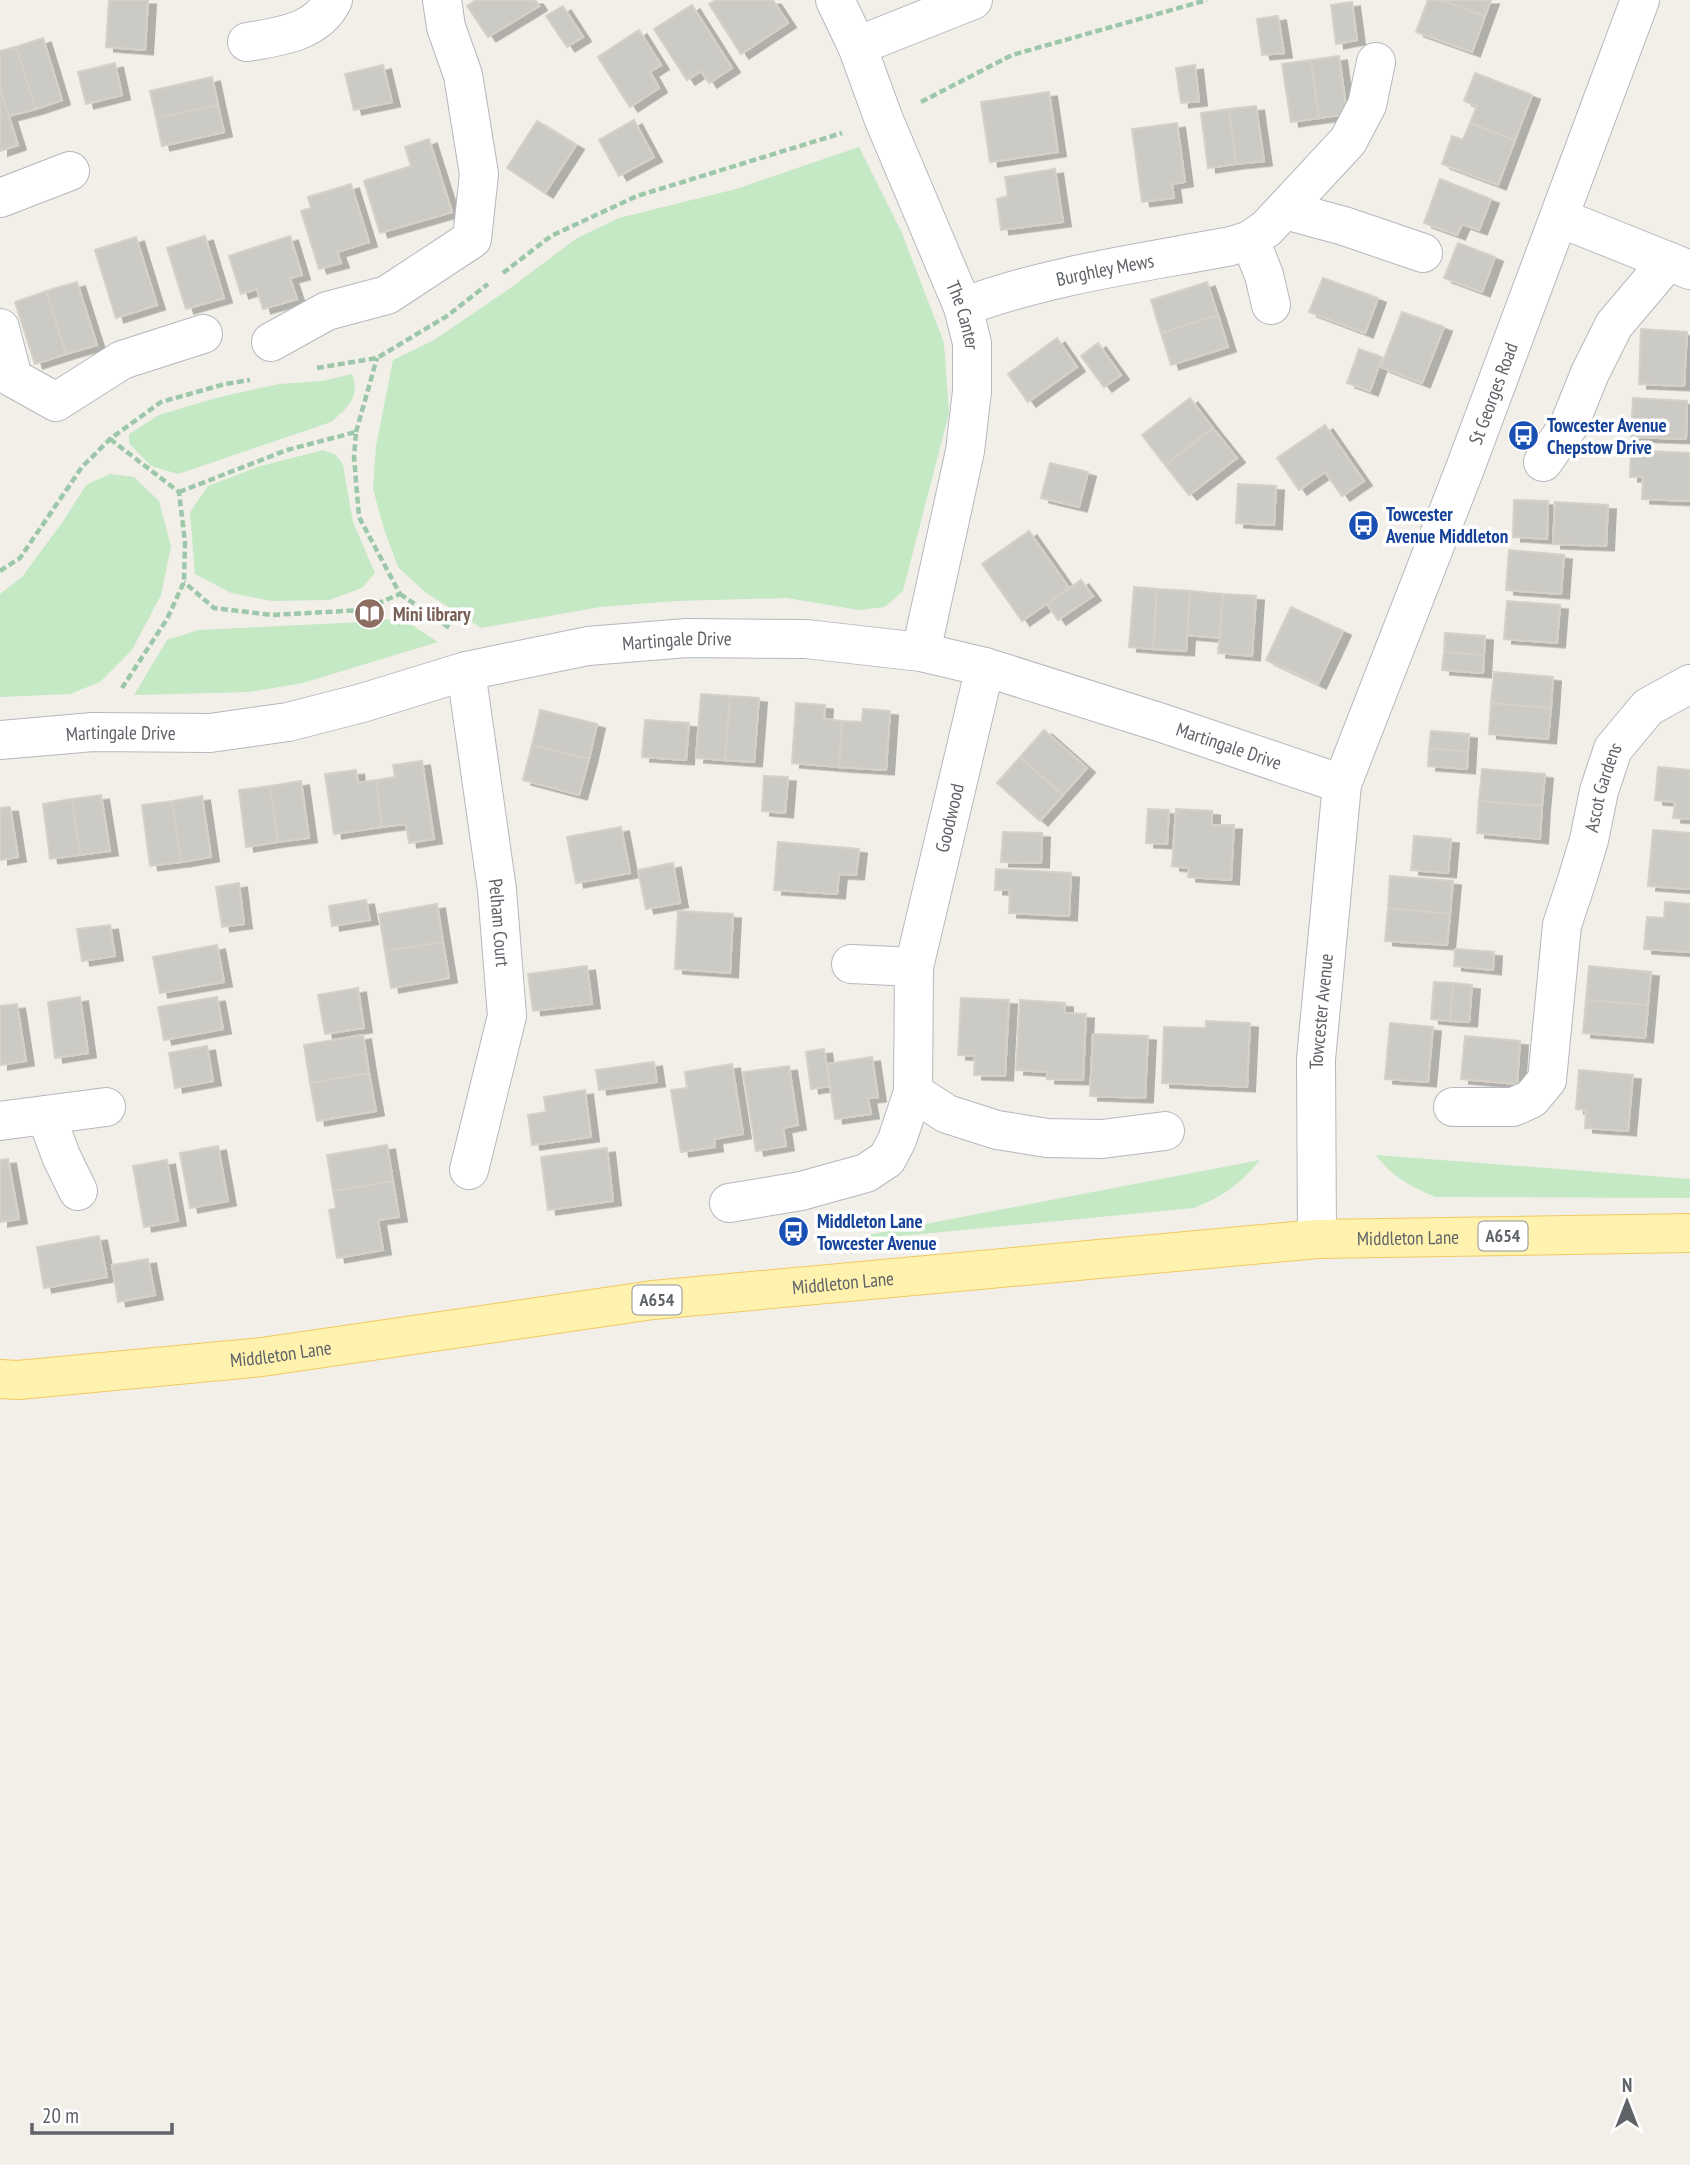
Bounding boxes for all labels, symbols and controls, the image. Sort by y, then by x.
street label: Burghley Mews [1054,248,1156,291]
street label: The Canter [941,277,984,351]
street label: St Georges Road [1463,339,1523,448]
place label: Towcester Avenue Chepstow Drive [1547,413,1667,459]
bus stop icon: Towcester Avenue Chepstow Drive [1507,419,1541,453]
place label: Towcester Avenue Middleton [1385,502,1508,548]
bus stop icon: Towcester Avenue Middleton [1346,508,1380,542]
library icon: Mini library [353,597,387,631]
place label: Mini library [393,602,471,626]
street label: Martingale Drive [621,626,732,655]
street label: Martingale Drive [1173,717,1285,775]
street label: Martingale Drive [65,720,176,746]
street label: Ascot Gardens [1579,736,1626,834]
street label: Goodwood [930,781,969,855]
street label: Pelham Court [484,877,515,968]
street label: Towcester Avenue [1304,952,1338,1069]
place label: Middleton Lane Towcester Avenue [817,1209,937,1255]
bus stop icon: Middleton Lane Towcester Avenue [777,1215,811,1249]
road number: A654 [1478,1222,1528,1251]
street label: Middleton Lane [1357,1225,1459,1250]
street label: Middleton Lane [791,1266,895,1299]
road number: A654 [632,1286,682,1315]
street label: Middleton Lane [229,1335,333,1372]
north arrow [1592,2067,1662,2137]
text: N [1622,2073,1632,2097]
scale bar [32,2092,172,2136]
text: 20 m [42,2102,79,2129]

